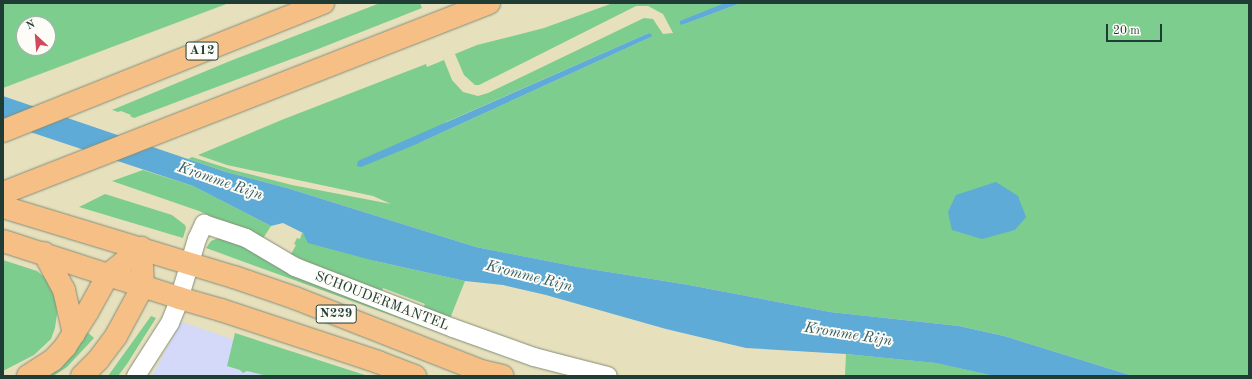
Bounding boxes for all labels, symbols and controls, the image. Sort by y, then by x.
north arrow [16,16,56,56]
scale bar [1108,16,1164,42]
text: N [25,19,37,32]
text: 20 m [1113,25,1140,37]
road number: A12 [185,40,219,62]
water label: Kromme Rijn [175,159,265,205]
water label: Kromme Rijn [484,258,574,296]
street label: SCHOUDERMANTEL [313,268,451,334]
road number: N229 [315,303,357,325]
water label: Kromme Rijn [803,319,893,351]

